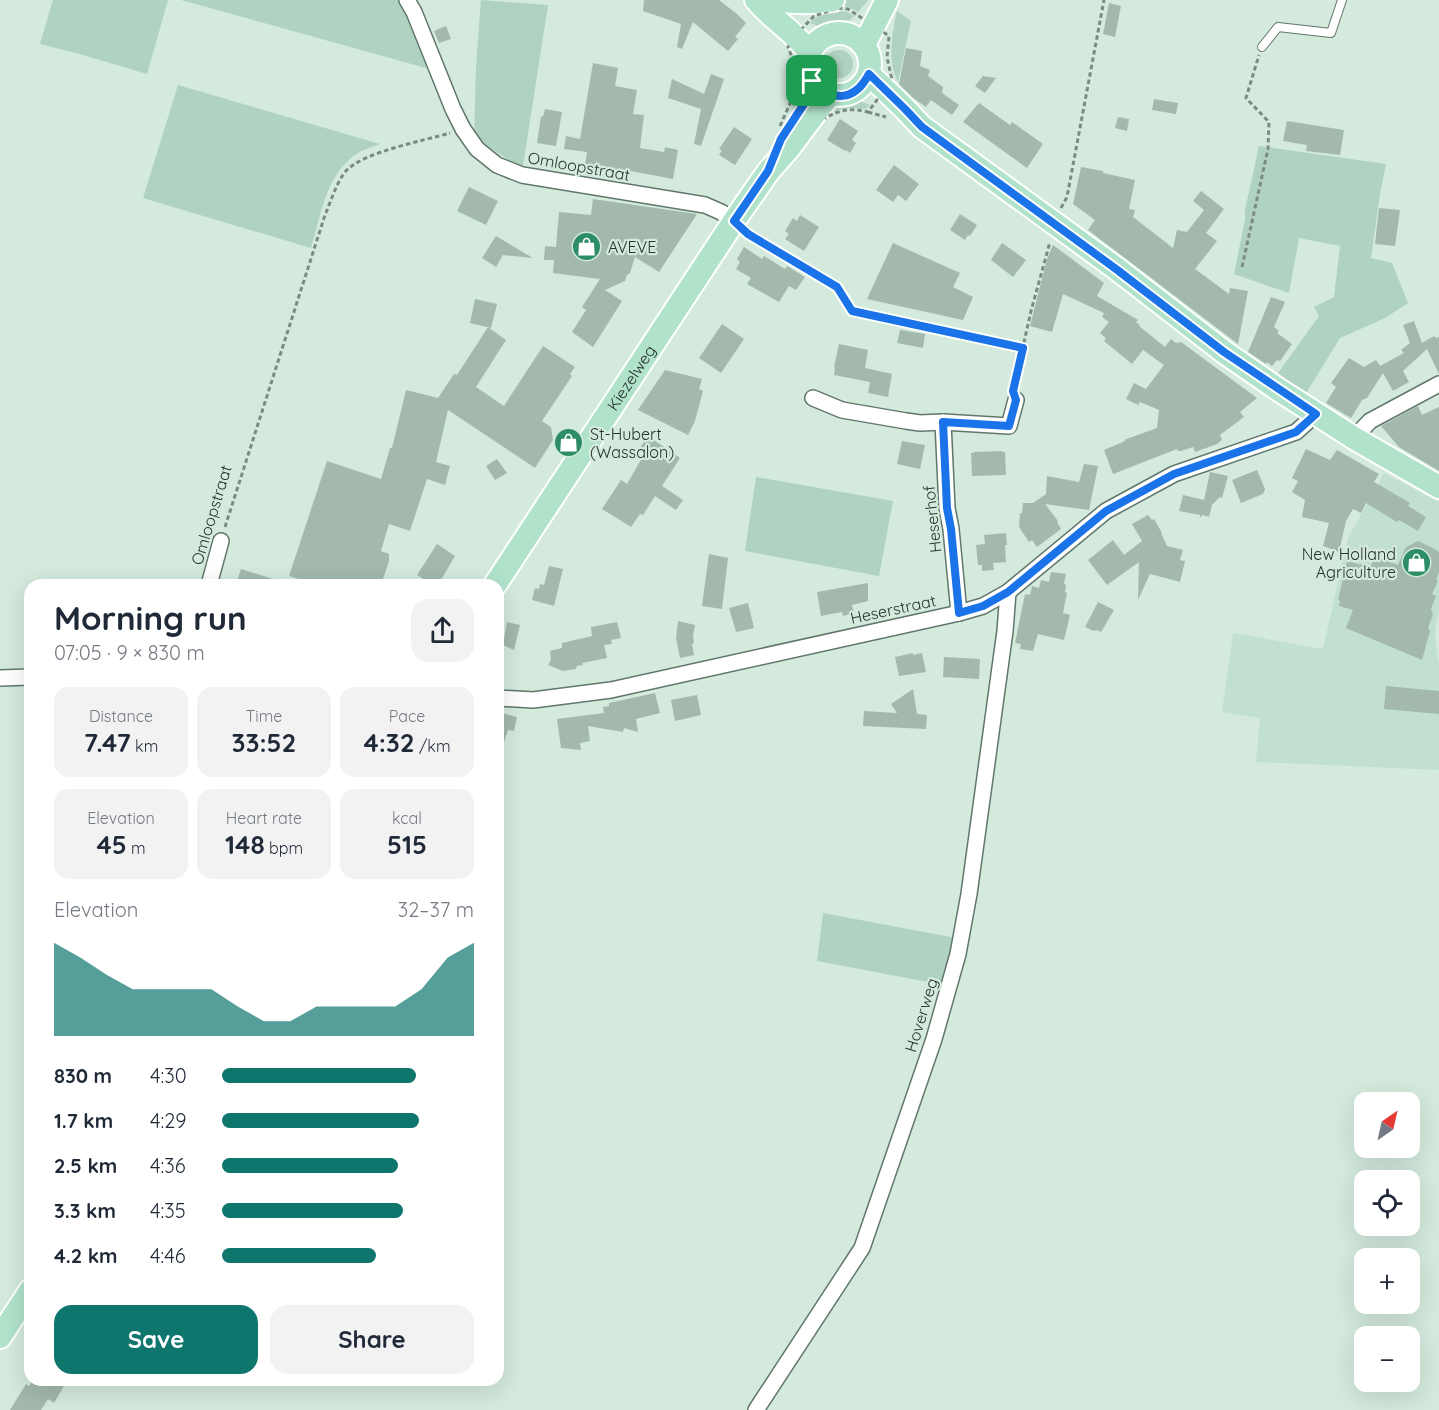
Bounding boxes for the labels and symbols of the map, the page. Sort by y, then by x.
pin [786,55,837,106]
street label: Omloopstraat [526,147,632,185]
shop icon: AVEVE [571,231,603,263]
place label: AVEVE [608,237,656,257]
street label: Kiezelweg [602,341,660,414]
place label: St-Hubert (Wassalon) [590,424,674,462]
shop icon: St-Hubert (Wassalon) [553,427,585,459]
street label: Omloopstraat [186,463,236,567]
street label: Heserhof [918,484,945,554]
place label: New Holland Agriculture [1302,544,1396,582]
shop icon: New Holland Agriculture [1401,547,1433,579]
street label: Heserstraat [848,590,938,628]
street label: Hoverweg [900,976,942,1054]
north arrow [1354,1092,1420,1158]

